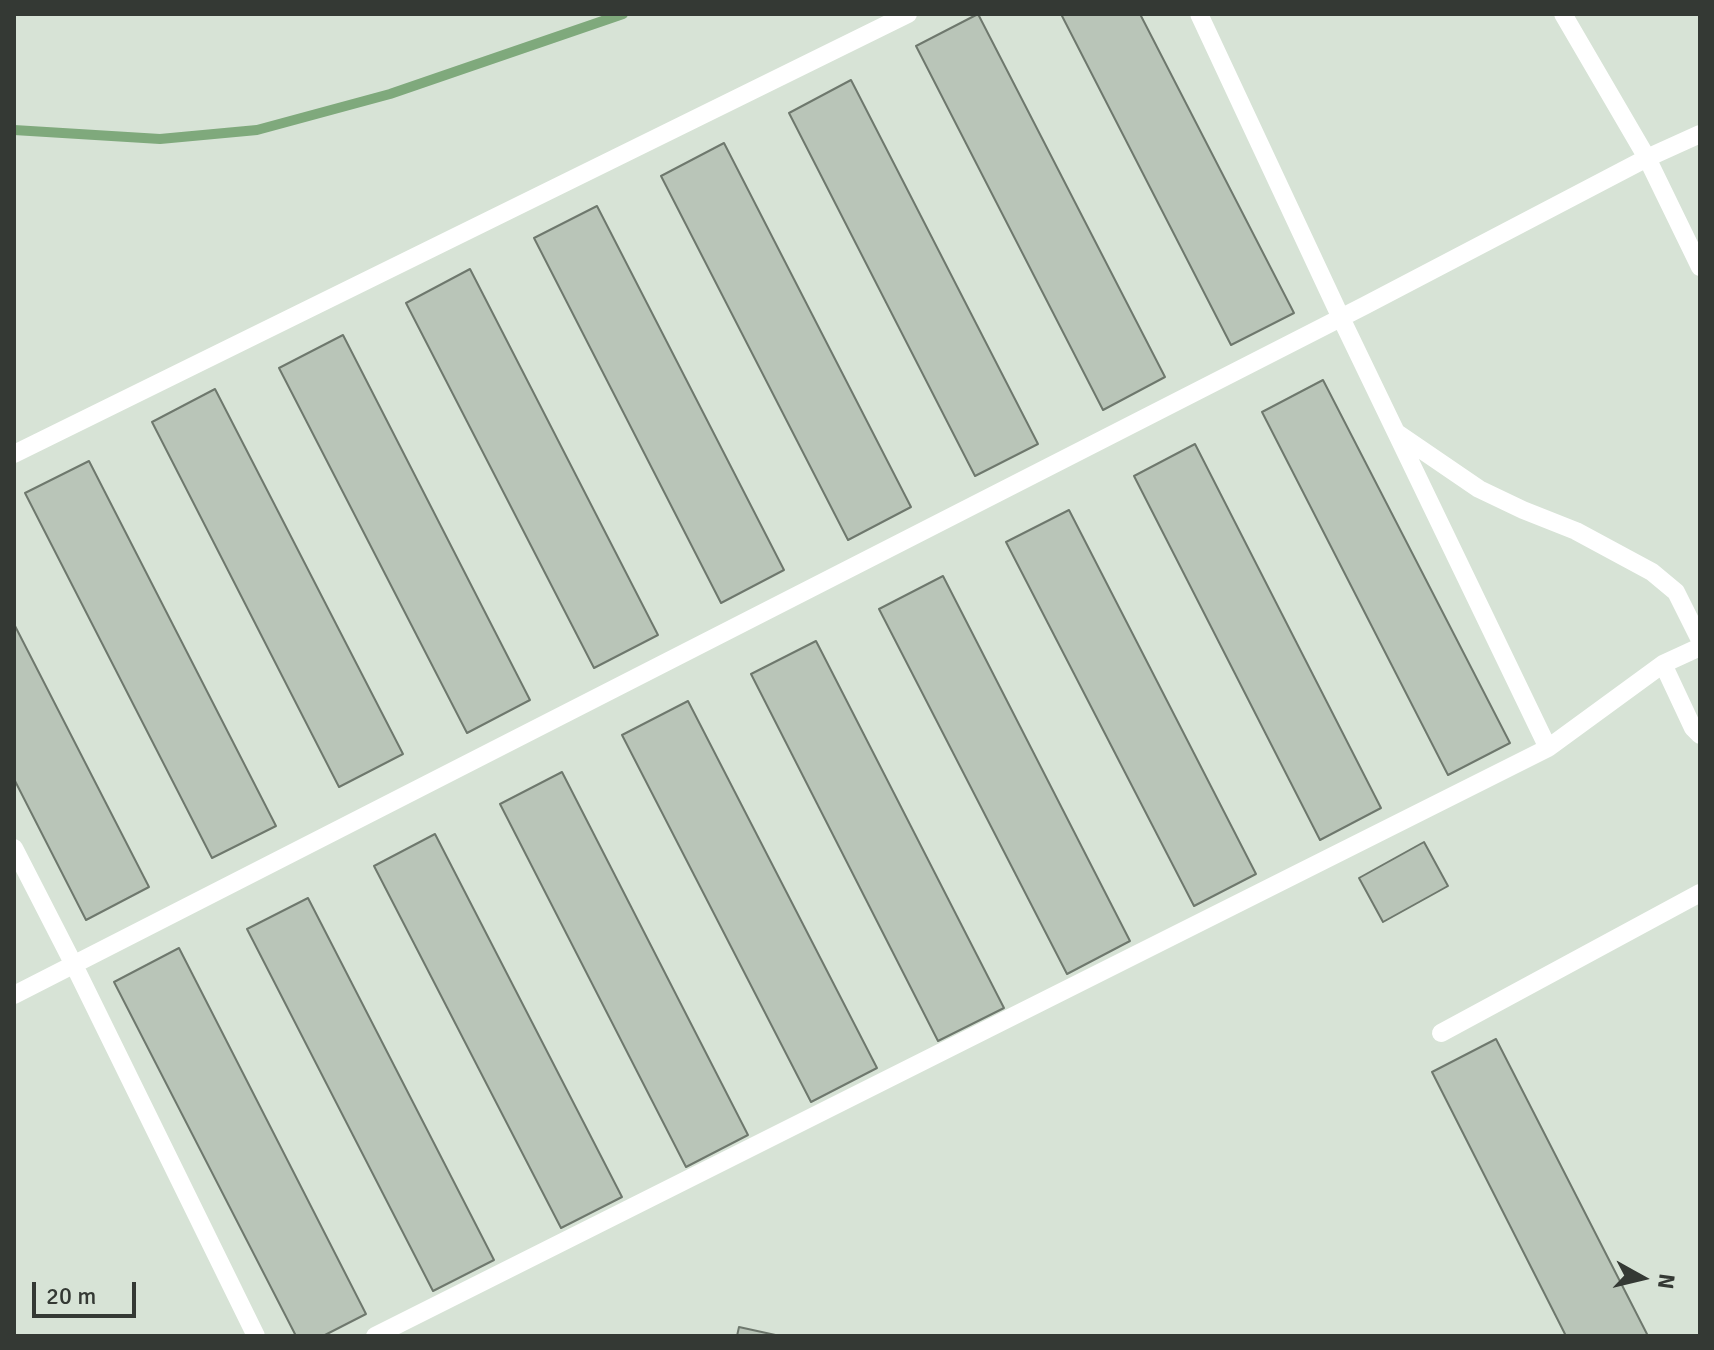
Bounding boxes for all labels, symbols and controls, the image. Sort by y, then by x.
north arrow [1602,1238,1682,1318]
scale bar [36,1266,140,1316]
text: N [1652,1272,1681,1291]
text: 20 m [46,1281,96,1311]

